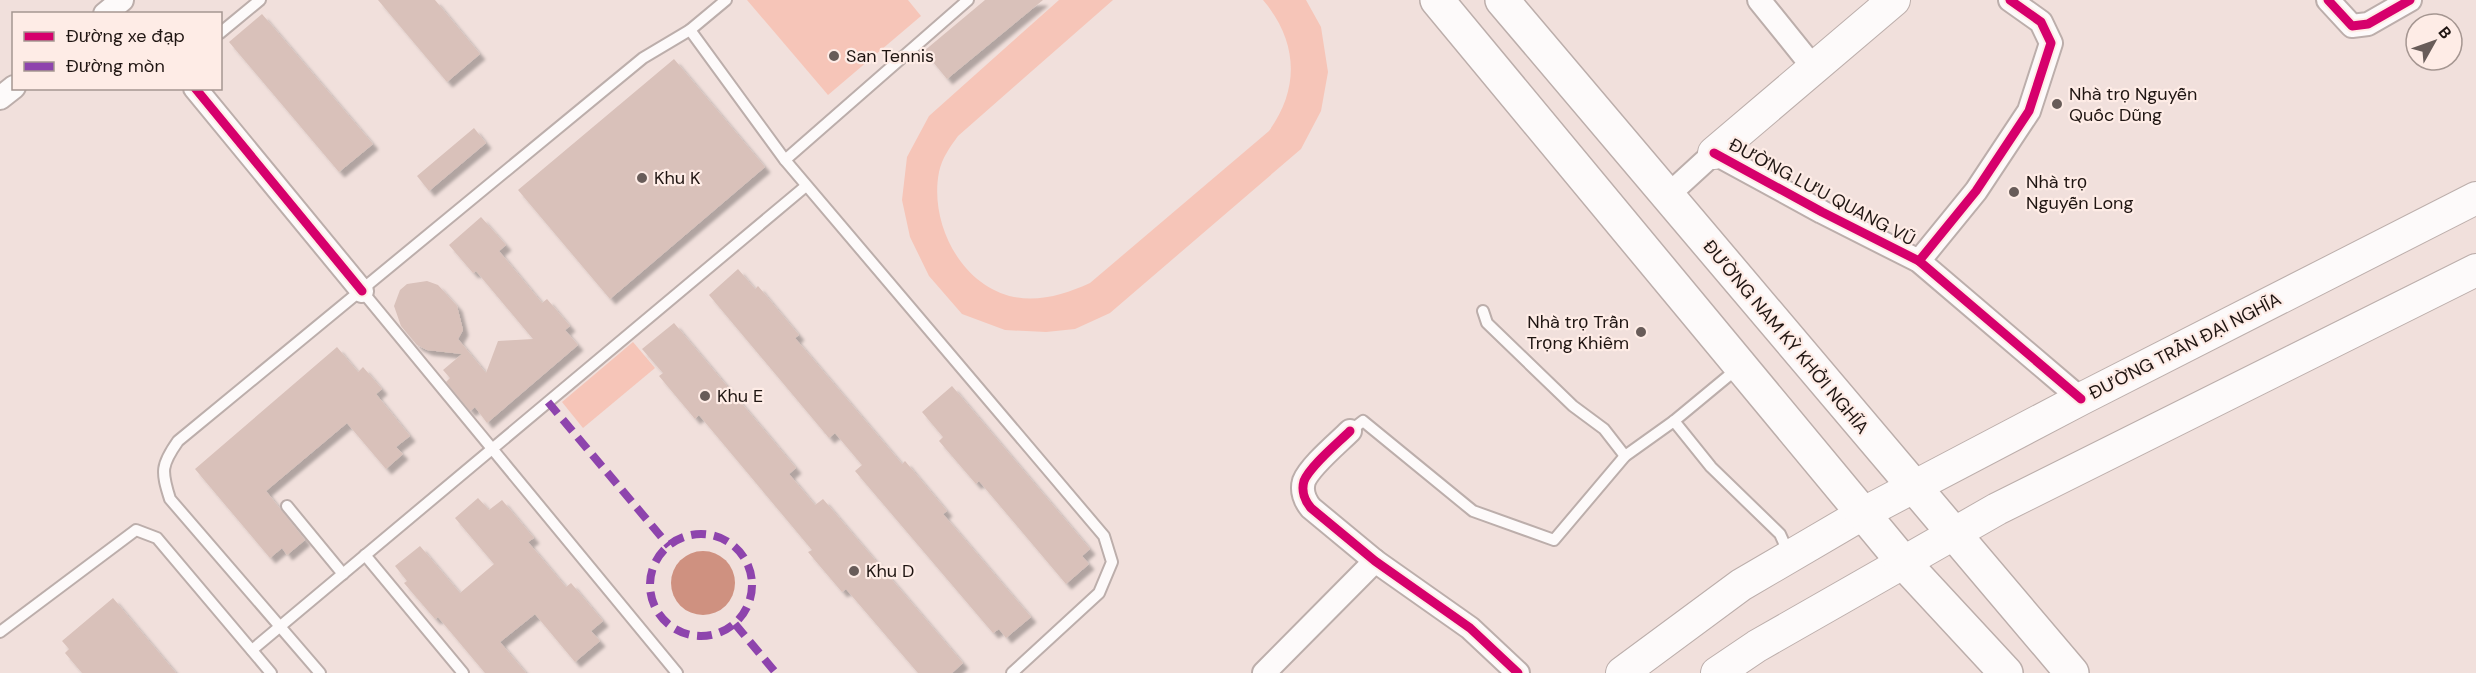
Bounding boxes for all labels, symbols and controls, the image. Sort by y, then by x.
legend [12,12,222,90]
north arrow [2404,12,2464,72]
text: B [2434,22,2456,43]
text: Đường xe đạp [66,24,185,48]
place label: San Tennis [846,44,934,68]
marker: San Tennis [827,49,841,63]
text: Đường mòn [66,54,165,78]
place label: Nhà trọ Nguyễn Quốc Dũng [2069,82,2197,127]
marker: Nhà trọ Nguyễn Quốc Dũng [2050,97,2064,111]
street label: ĐƯỜNG LƯU QUANG VŨ [1725,133,1919,251]
place label: Khu K [654,166,701,190]
place label: Nhà trọ Nguyễn Long [2026,170,2133,215]
marker: Khu K [635,171,649,185]
marker: Nhà trọ Nguyễn Long [2007,185,2021,199]
street label: ĐƯỜNG NAM KỲ KHỞI NGHĨA [1698,235,1874,439]
street label: ĐƯỜNG TRẦN ĐẠI NGHĨA [2085,287,2285,405]
place label: Nhà trọ Trần Trọng Khiêm [1527,310,1629,355]
marker: Nhà trọ Trần Trọng Khiêm [1634,325,1648,339]
place label: Khu E [717,384,763,408]
marker: Khu E [698,389,712,403]
place label: Khu D [866,559,914,583]
marker: Khu D [847,564,861,578]

